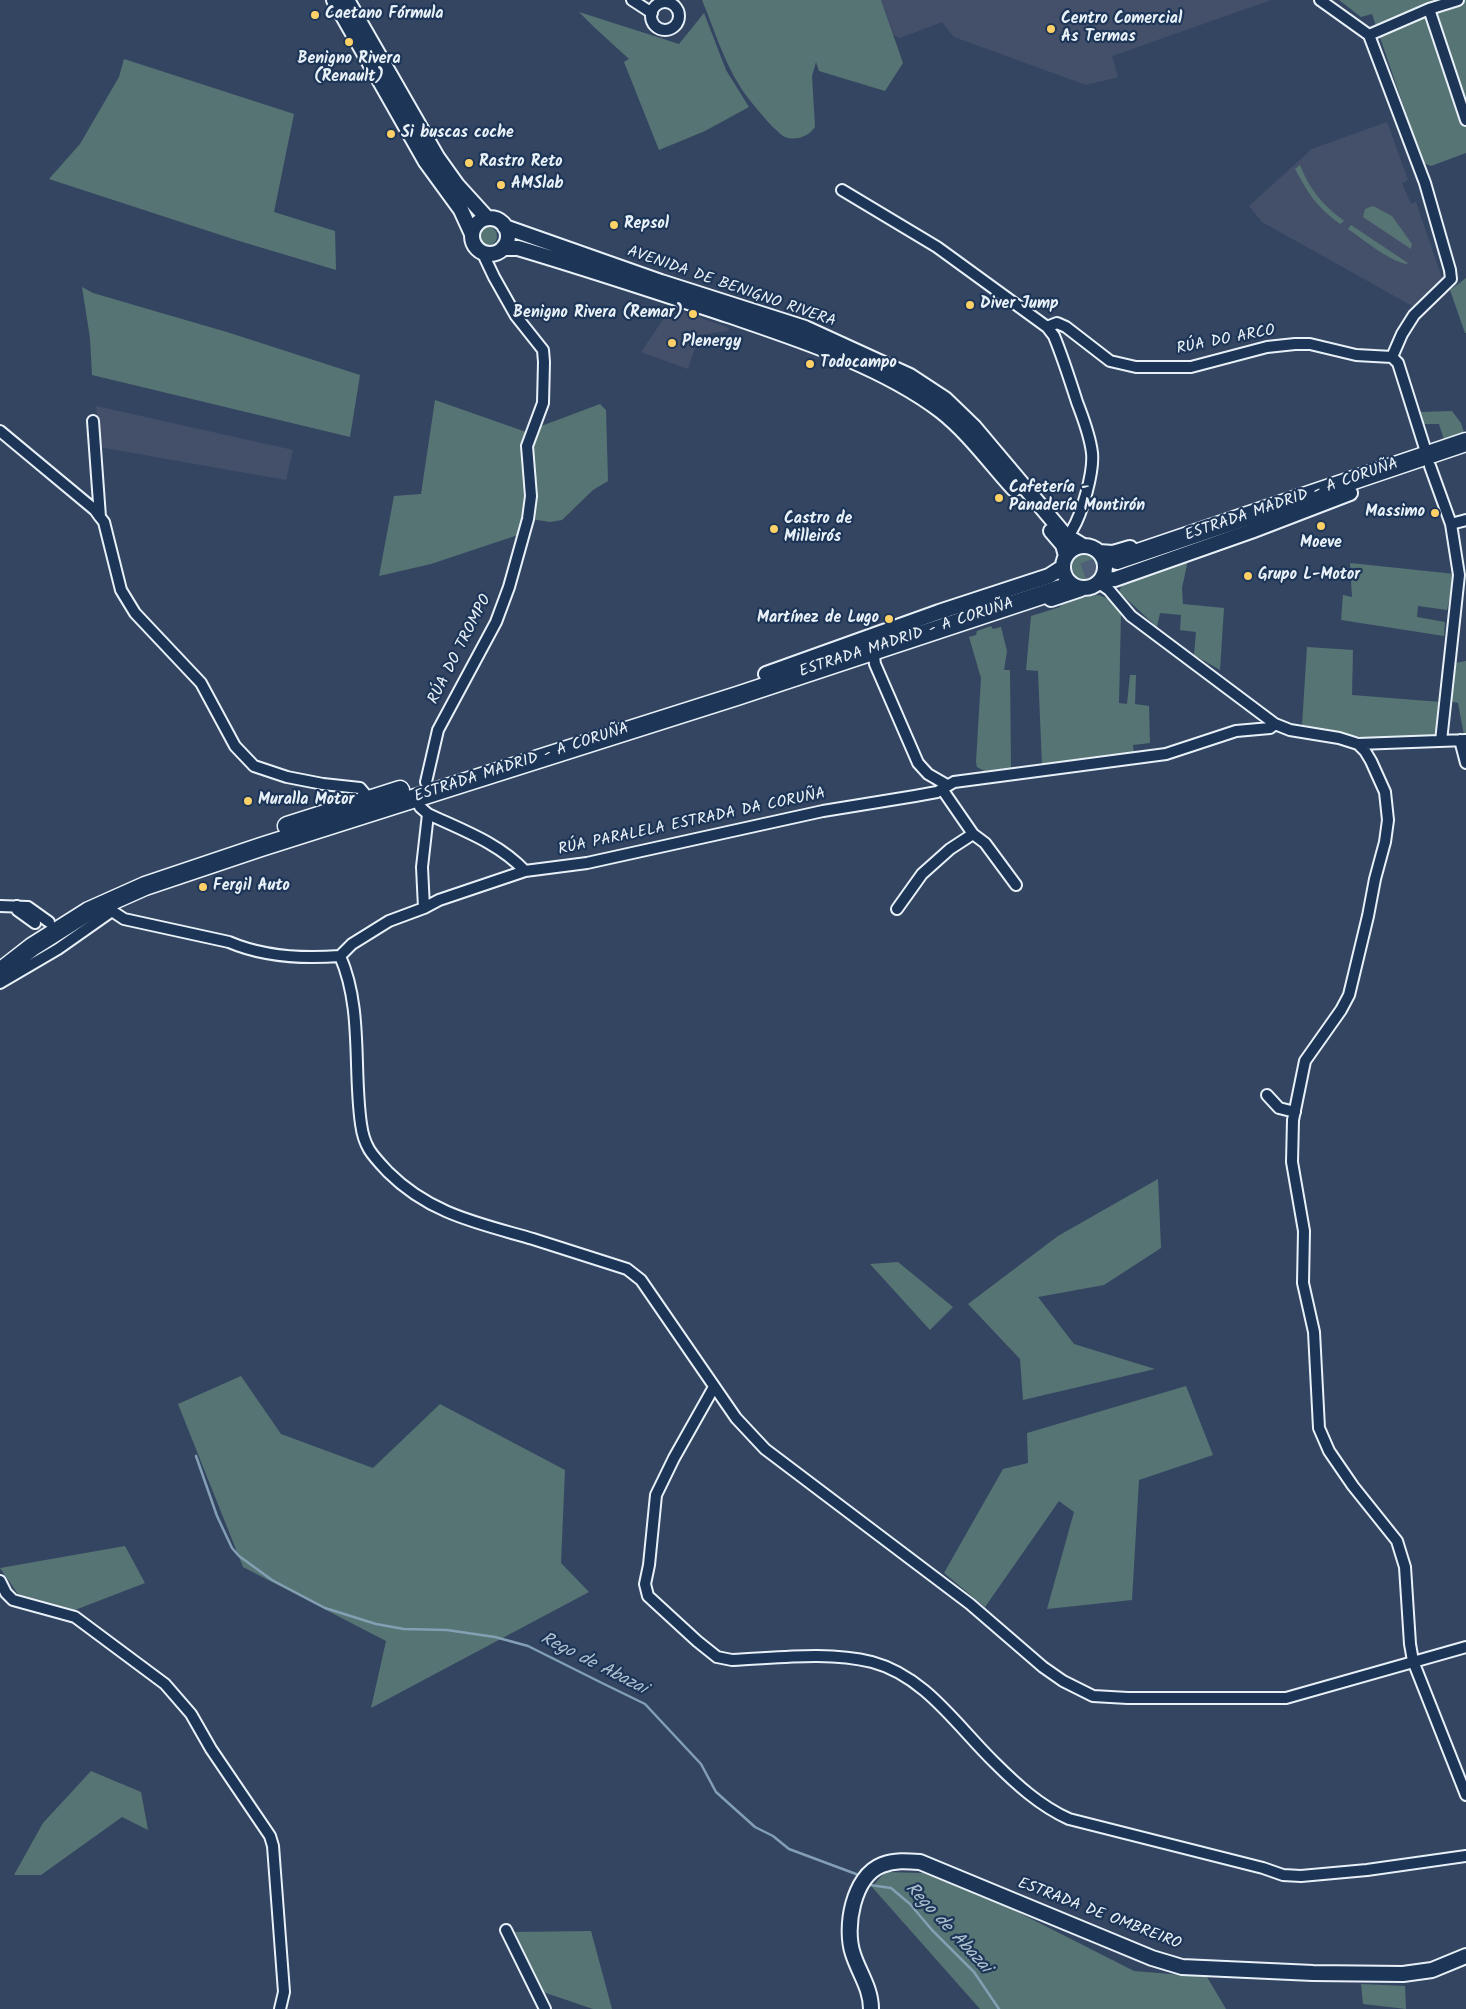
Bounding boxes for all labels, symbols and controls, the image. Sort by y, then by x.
place label: Caetano Fórmula [325,5,444,25]
marker: Caetano Fórmula [309,9,321,21]
place label: Centro Comercial As Termas [1061,10,1182,48]
marker: Centro Comercial As Termas [1045,23,1057,35]
marker: Benigno Rivera (Renault) [343,36,355,48]
place label: Benigno Rivera (Renault) [297,50,401,88]
place label: Si buscas coche [401,124,514,144]
marker: Si buscas coche [385,128,397,140]
place label: Rastro Reto [479,153,563,173]
marker: Rastro Reto [463,157,475,169]
place label: AMSlab [511,175,563,195]
marker: AMSlab [495,179,507,191]
place label: Repsol [624,215,669,235]
marker: Repsol [608,219,620,231]
street label: AVENIDA DE BENIGNO RIVERA [624,243,838,333]
place label: Diver Jump [980,295,1059,315]
marker: Diver Jump [964,299,976,311]
place label: Benigno Rivera (Remar) [513,304,683,324]
marker: Benigno Rivera (Remar) [687,308,699,320]
street label: RÚA DO ARCO [1175,322,1277,360]
place label: Plenergy [682,333,741,353]
marker: Plenergy [666,337,678,349]
place label: Todocampo [820,354,897,374]
marker: Todocampo [804,358,816,370]
street label: ESTRADA MADRID - A CORUÑA [1183,455,1401,547]
place label: Cafetería - Panadería Montirón [1009,479,1145,517]
marker: Cafetería - Panadería Montirón [993,492,1005,504]
place label: Massimo [1365,503,1425,523]
marker: Massimo [1429,507,1441,519]
place label: Castro de Milleirós [784,510,852,548]
marker: Moeve [1315,520,1327,532]
marker: Castro de Milleirós [768,523,780,535]
place label: Moeve [1300,534,1342,554]
place label: Grupo L-Motor [1258,566,1360,586]
marker: Grupo L-Motor [1242,570,1254,582]
street label: RÚA DO TROMPO [425,592,497,708]
street label: ESTRADA MADRID - A CORUÑA [797,595,1017,683]
place label: Martínez de Lugo [757,609,879,629]
marker: Martínez de Lugo [883,613,895,625]
street label: ESTRADA MADRID - A CORUÑA [412,720,632,808]
street label: RÚA PARALELA ESTRADA DA CORUÑA [557,785,827,861]
place label: Muralla Motor [258,791,354,811]
marker: Muralla Motor [242,795,254,807]
place label: Fergil Auto [213,877,290,897]
marker: Fergil Auto [197,881,209,893]
water label: Rego de Abazai [536,1629,650,1701]
street label: ESTRADA DE OMBREIRO [1015,1875,1183,1955]
water label: Rego de Abazai [899,1879,995,1979]

